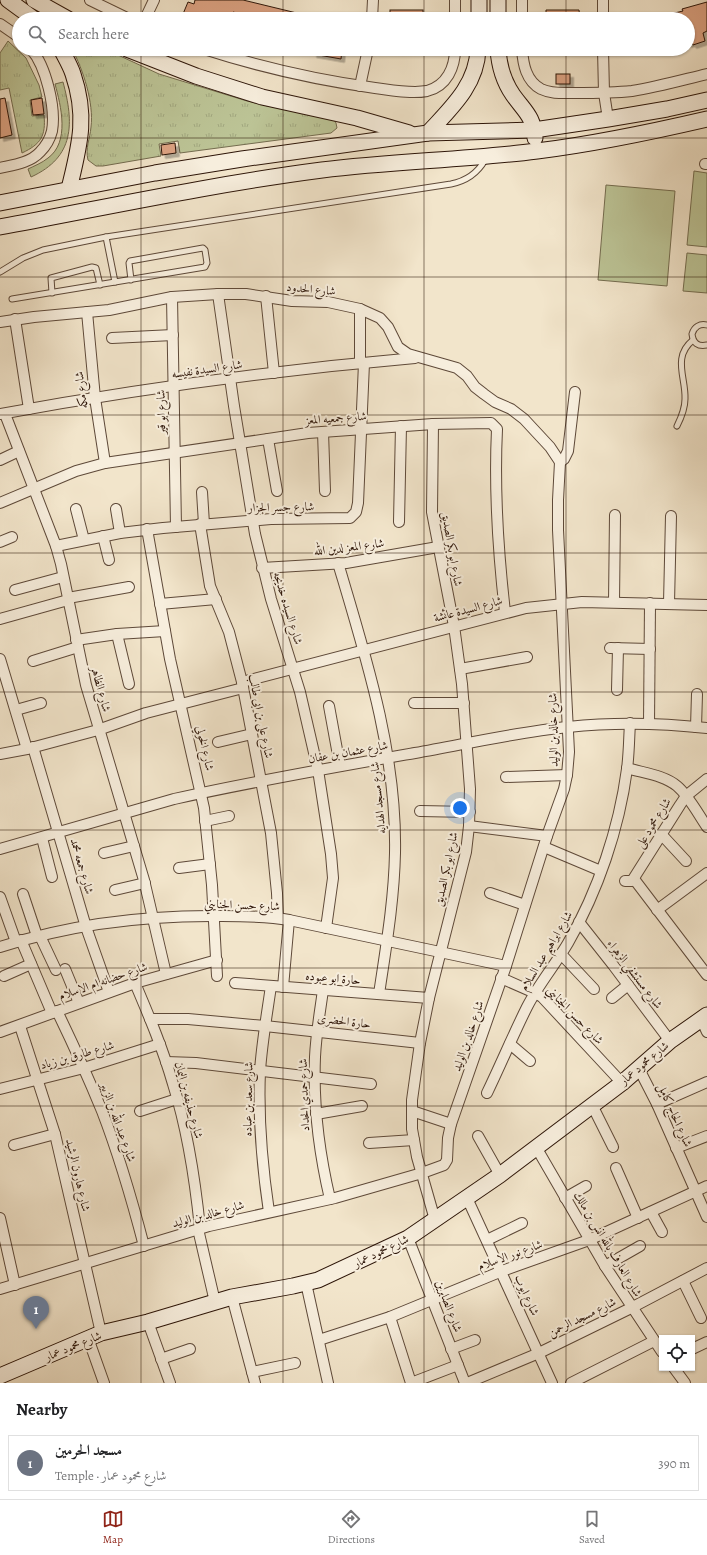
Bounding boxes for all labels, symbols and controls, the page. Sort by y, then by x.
search box [12,12,695,56]
icon: search [26,23,48,45]
text: Search here [58,24,129,44]
street label: شارع الحدود [286,279,336,302]
street label: شارع السيدة نفيسه [171,356,244,385]
street label: شارع مكه [71,370,94,410]
street label: شارع ابو قير [153,389,172,437]
street label: شارع جمعيه المعز [303,408,368,431]
street label: شارع جسر الجزار [247,498,315,519]
street label: شارع ابو بكر الصديق [435,510,466,588]
street label: شارع المعز لدين الله [313,533,386,562]
street label: شارع السيده خديجه [266,570,307,647]
street label: شارع السيدة عائشة [432,592,505,629]
street label: شارع الظاهر [84,662,115,715]
street label: شارع على بن ابى طالب [242,672,277,760]
street label: شارع خالد بن الوليد [544,693,565,767]
street label: شارع الخولي [189,724,218,773]
street label: شارع عثمان بن عفان [307,737,390,770]
street label: شارع مسجد الهدايه [366,761,393,835]
street label: شارع محمود على [631,795,677,853]
your location [450,798,470,818]
street label: شارع ابو بكر الصديق [430,830,465,908]
street label: شارع جمعه محمد [63,836,98,897]
street label: شارع حسن الجنايني [204,896,280,917]
street label: شارع ابراهيم عبد السلام [516,908,580,996]
street label: شارع مستشفي الزهراء [600,936,666,1015]
street label: شارع حضانه ام الاسلام [56,958,151,1007]
street label: حارة ابو عبوده [305,968,361,988]
street label: شارع حسن الجنايني [541,982,607,1050]
street label: شارع خالد بن الوليد [448,998,491,1075]
street label: حارة الحضرى [316,1010,372,1032]
street label: شارع طارق بن زياد [38,1037,117,1076]
street label: شارع محمود عمار [615,1038,674,1091]
street label: شارع حمدي الحداد [295,1058,316,1132]
street label: شارع حذيفه بن اليمان [168,1060,207,1141]
street label: شارع سعد بن عباده [239,1061,260,1137]
street label: شارع عبد الله بن الزبير [93,1077,142,1165]
street label: شارع الحاج كامل [651,1081,696,1151]
street label: شارع هارون الرشيد [59,1137,94,1214]
street label: شارع العارف بالله انس بن مالك [568,1187,648,1301]
street label: شارع خالد بن الوليد [170,1197,247,1234]
street label: شارع محمود عمار [350,1231,413,1274]
street label: شارع نور الاسلام [475,1236,546,1277]
street label: شارع ايوب [508,1272,543,1319]
street label: شارع الصابرين [429,1278,466,1336]
street label: شارع مسجد الرحمن [545,1294,620,1343]
pin: 1 [23,1296,49,1329]
street label: شارع محمود عمار [41,1327,105,1368]
map controls [659,1335,695,1371]
button: locate [659,1335,695,1371]
text: Nearby [16,1398,67,1421]
text: مسجد الحرمين [55,1440,122,1460]
text: 1 [28,1455,32,1472]
text: 390 m [658,1455,690,1472]
text: Temple · شارع محمود عمار [55,1467,166,1484]
tab: Map [102,1508,124,1547]
tab: Directions [328,1508,375,1547]
tab: Saved [579,1508,605,1547]

